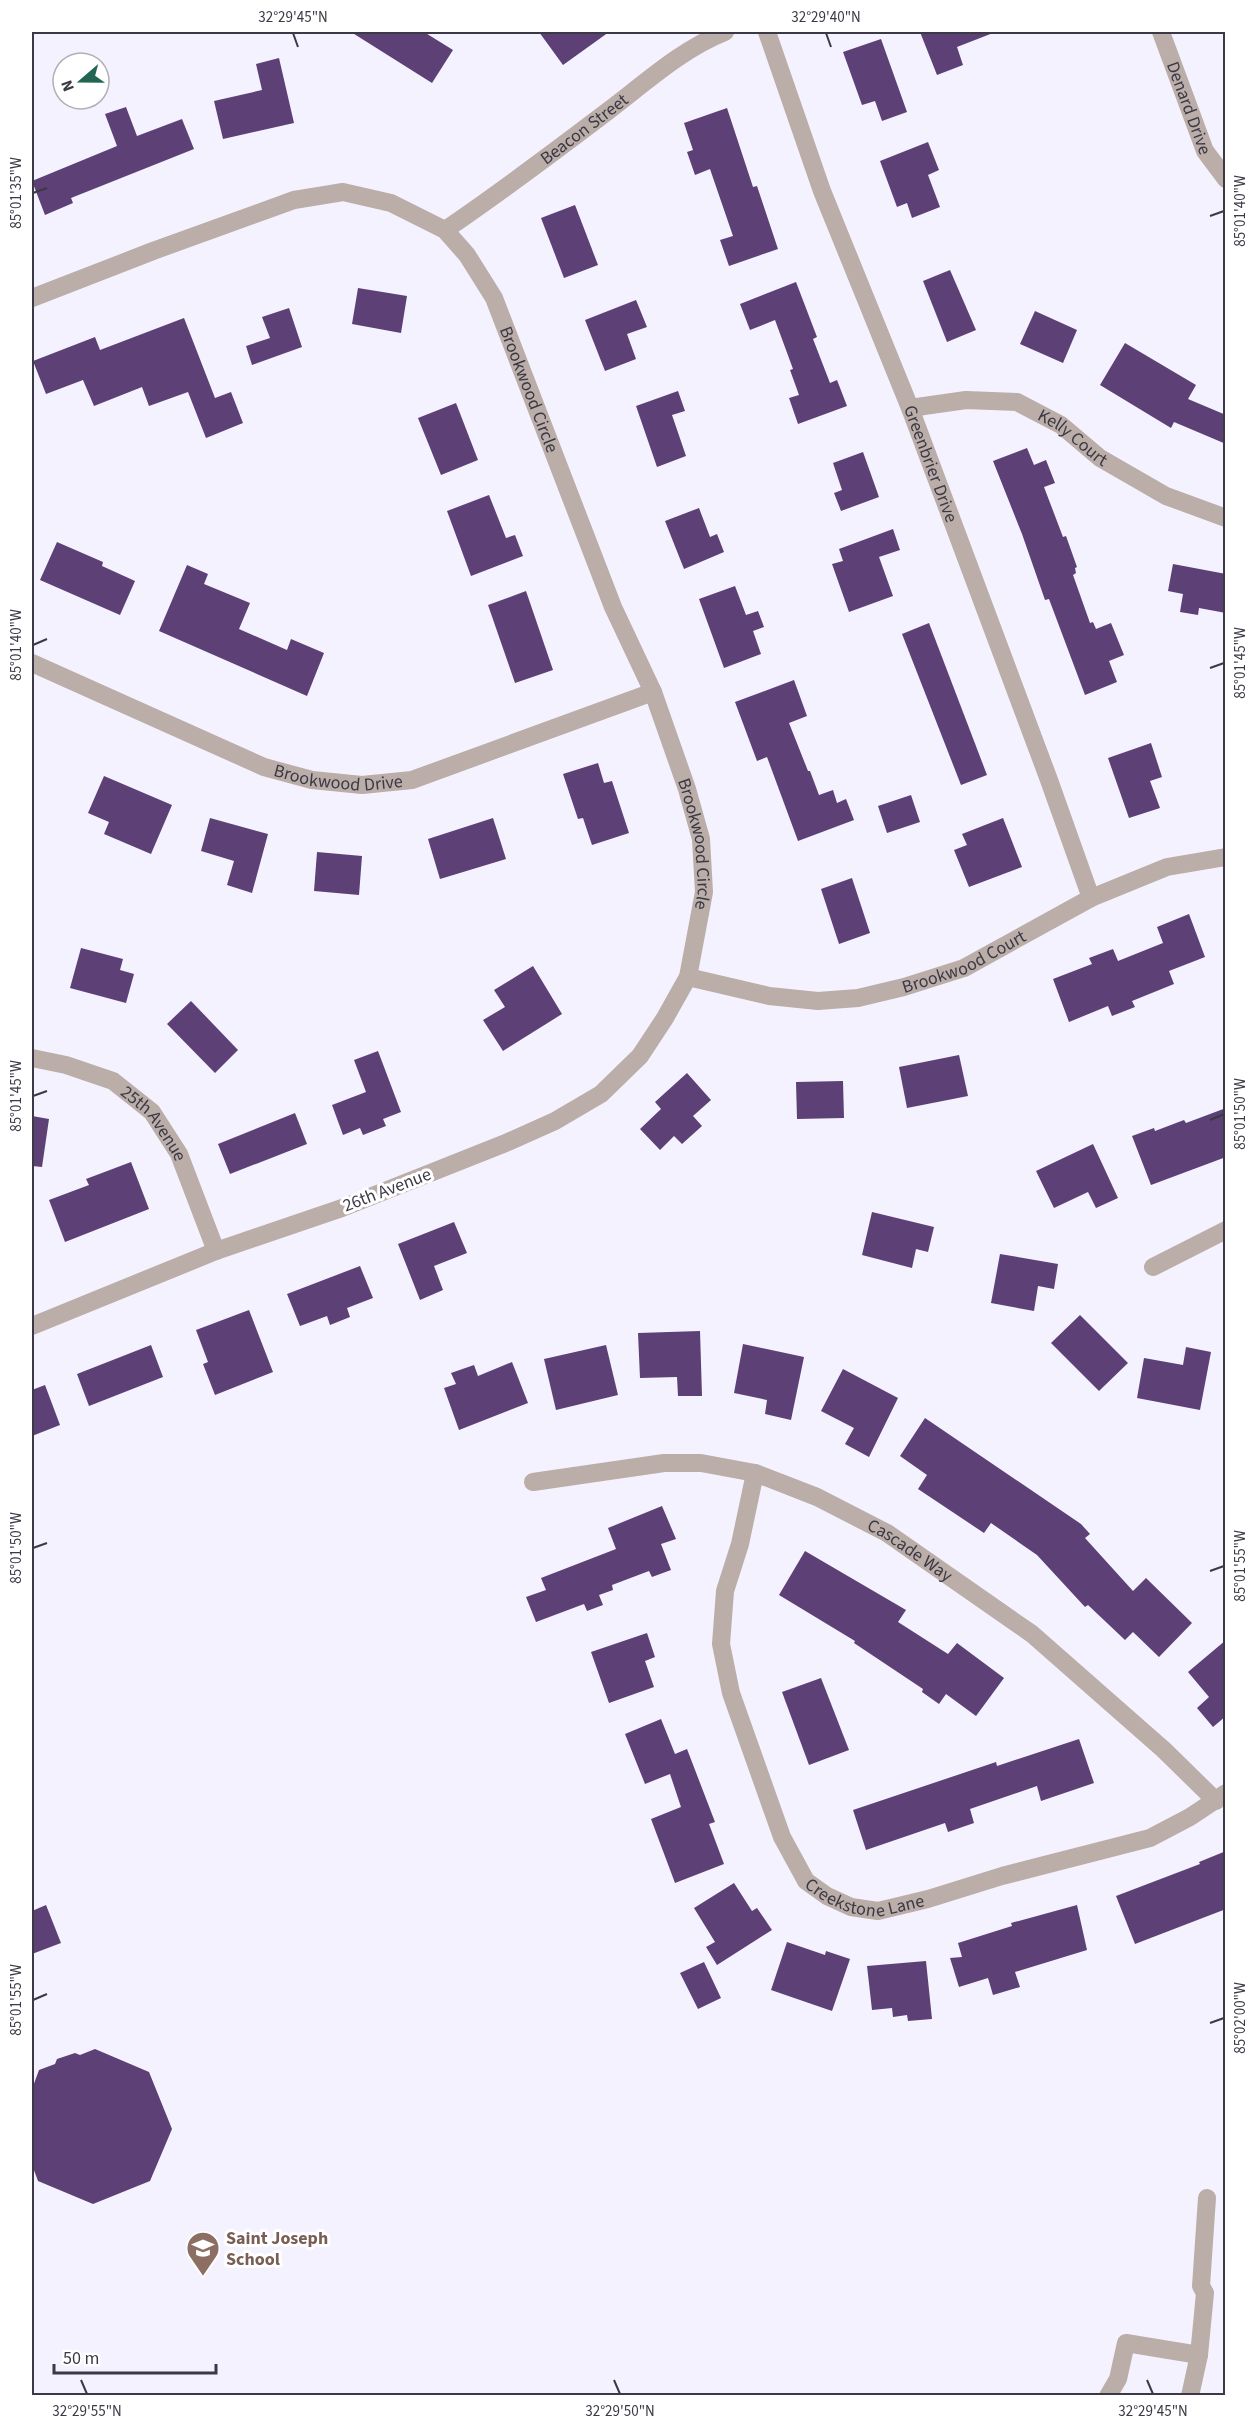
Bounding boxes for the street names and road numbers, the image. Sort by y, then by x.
street label: Denard Drive [1160,58,1218,158]
street label: Beacon Street [535,87,633,170]
street label: Brookwood Circle [493,322,565,456]
street label: Greenbrier Drive [898,402,964,526]
street label: Kelly Court [1033,403,1112,472]
street label: Brookwood Drive [271,758,404,798]
street label: Brookwood Circle [672,775,717,912]
street label: Brookwood Court [899,924,1030,999]
street label: 25th Avenue [116,1079,193,1164]
street label: 26th Avenue [339,1162,435,1218]
street label: Cascade Way [863,1513,958,1588]
street label: Creekstone Lane [800,1872,927,1924]

